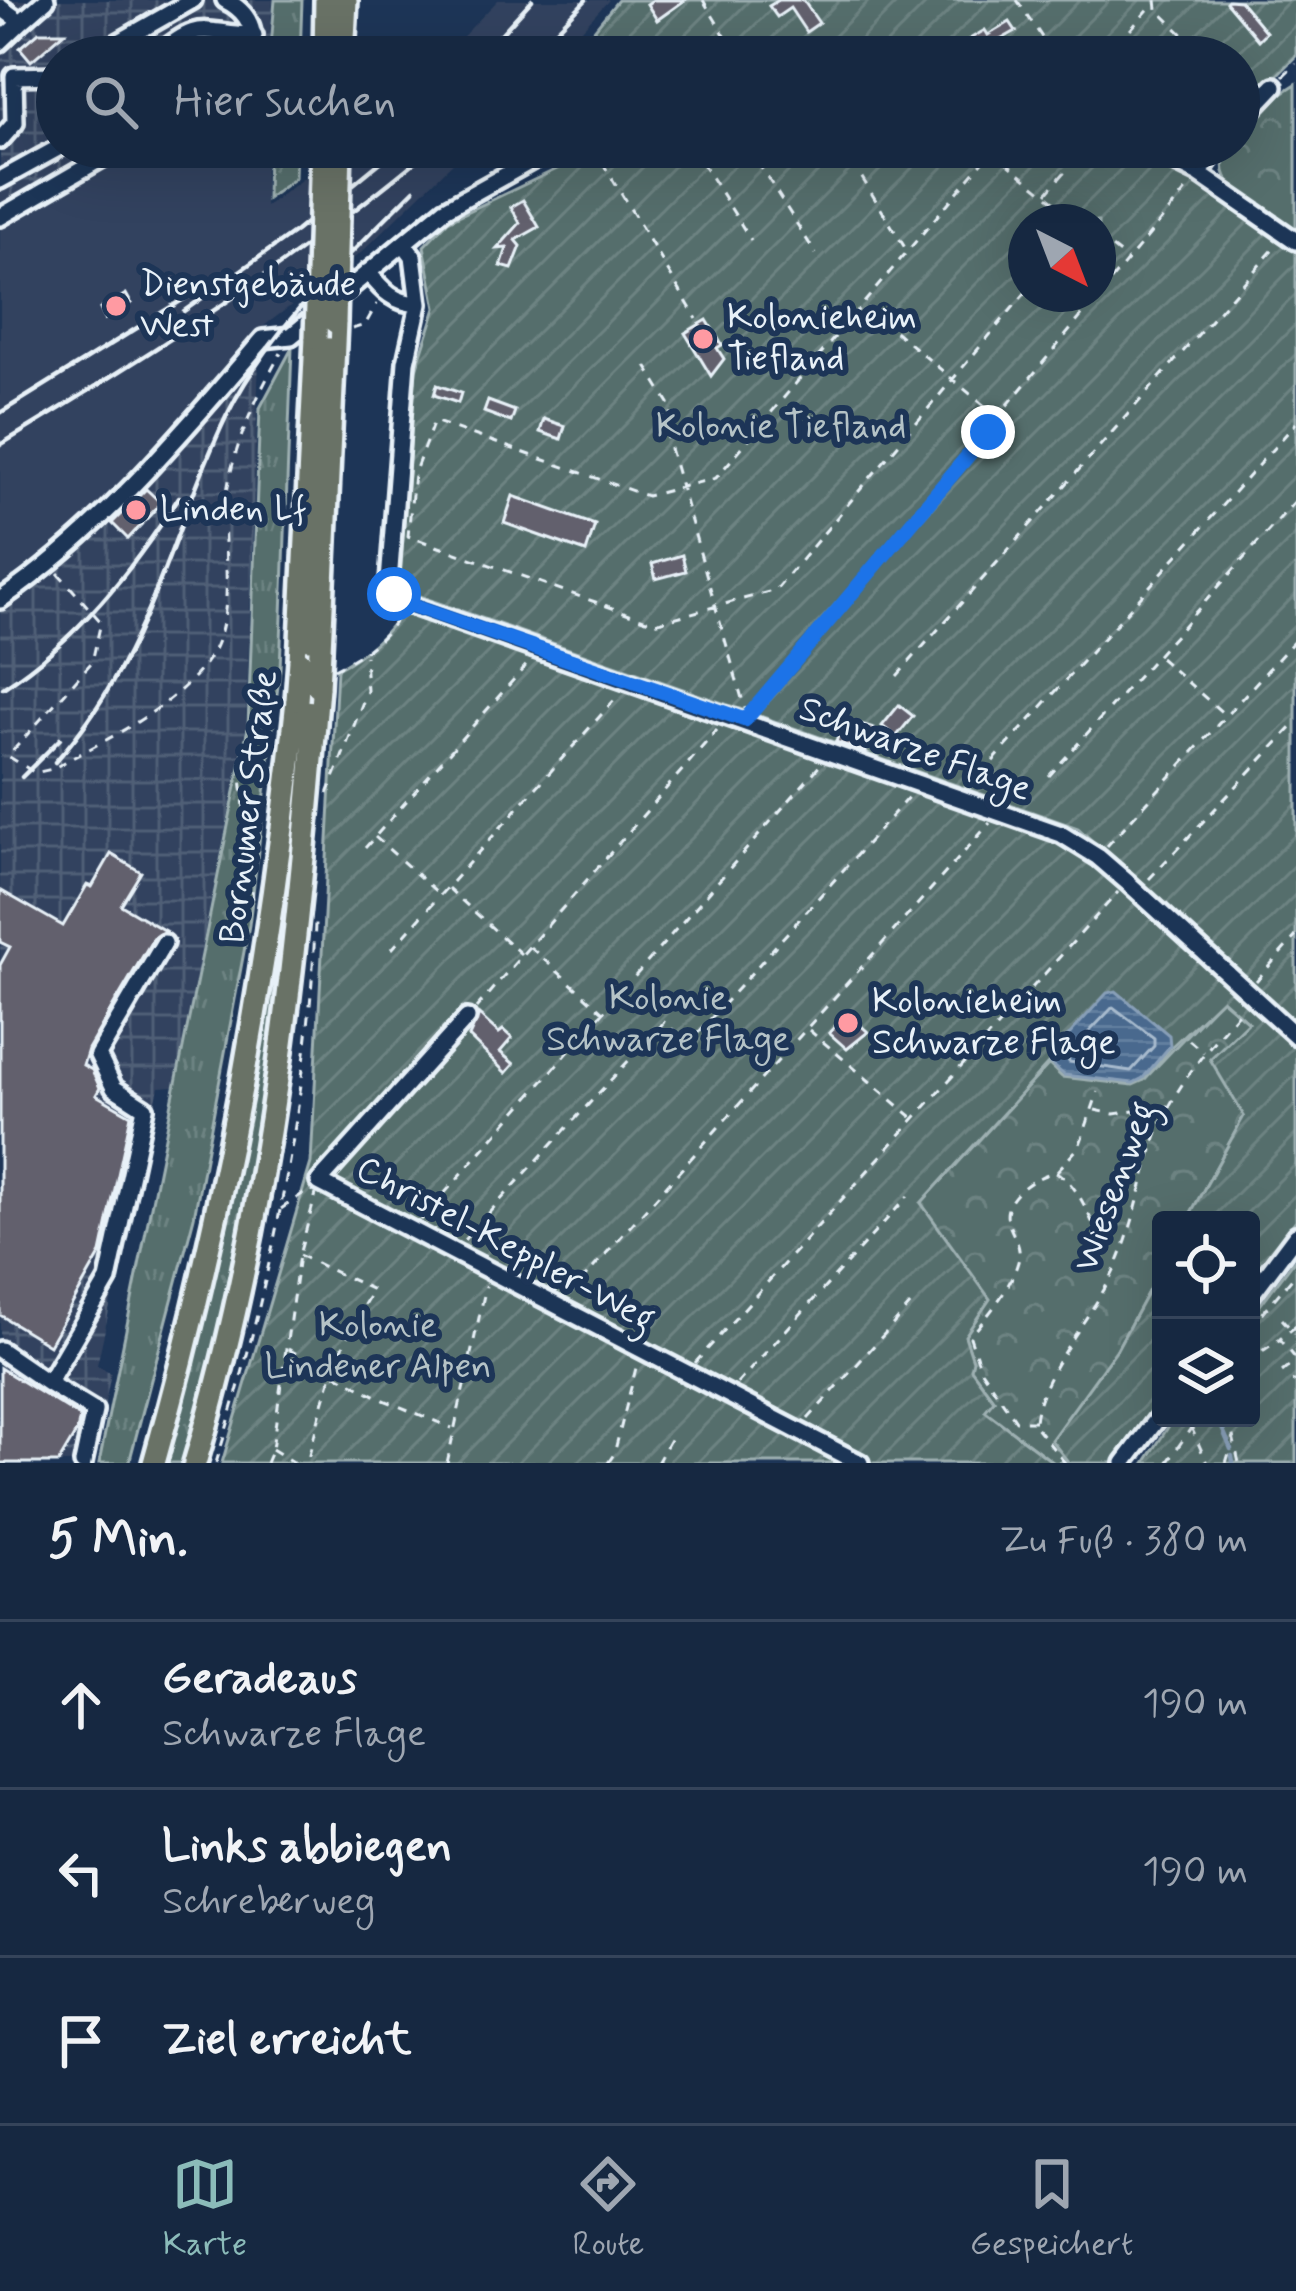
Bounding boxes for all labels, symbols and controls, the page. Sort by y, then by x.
search box [36,36,1260,168]
icon: search [78,69,144,135]
text: Hier suchen [174,73,396,132]
north arrow [1008,204,1116,312]
place label: Dienstgebäude West [140,262,356,350]
marker: Dienstgebäude West [103,293,129,319]
place label: Kolonieheim Tiefland [727,295,917,383]
marker: Kolonieheim Tiefland [690,326,716,352]
park label: Kolonie Tiefland [656,404,906,451]
route end [961,405,1015,459]
place label: Linden Lf [160,487,307,534]
marker: Linden Lf [123,497,149,523]
route start [367,567,421,621]
street label: Bornumer Straße [210,668,290,946]
street label: Schwarze Flage [792,686,1038,816]
park label: Kolonie Schwarze Flage [546,976,790,1066]
place label: Kolonieheim Schwarze Flage [872,979,1116,1069]
marker: Kolonieheim Schwarze Flage [835,1010,861,1036]
street label: Wiesenweg [1064,1095,1171,1280]
street label: Christel-Keppler-Weg [346,1146,663,1346]
map controls [1152,1211,1260,1427]
button: locate [1152,1211,1260,1319]
park label: Kolonie Lindener Alpen [264,1303,492,1391]
button: layers [1152,1319,1260,1427]
text: 5 Min. [48,1508,188,1574]
text: Zu Fuß · 380 m [999,1516,1248,1567]
text: Geradeaus [162,1650,357,1709]
icon: ahead [48,1672,114,1738]
text: 190 m [1142,1679,1248,1730]
text: Schwarze Flage [162,1709,426,1760]
text: Links abbiegen [162,1818,452,1877]
icon: left [48,1840,114,1906]
text: 190 m [1142,1847,1248,1898]
text: Schreberweg [162,1877,375,1928]
icon: arrive [48,2008,114,2074]
text: Ziel erreicht [162,2011,412,2070]
tab: Karte [163,2151,247,2267]
tab: Route [572,2151,644,2267]
tab: Gespeichert [970,2151,1133,2267]

